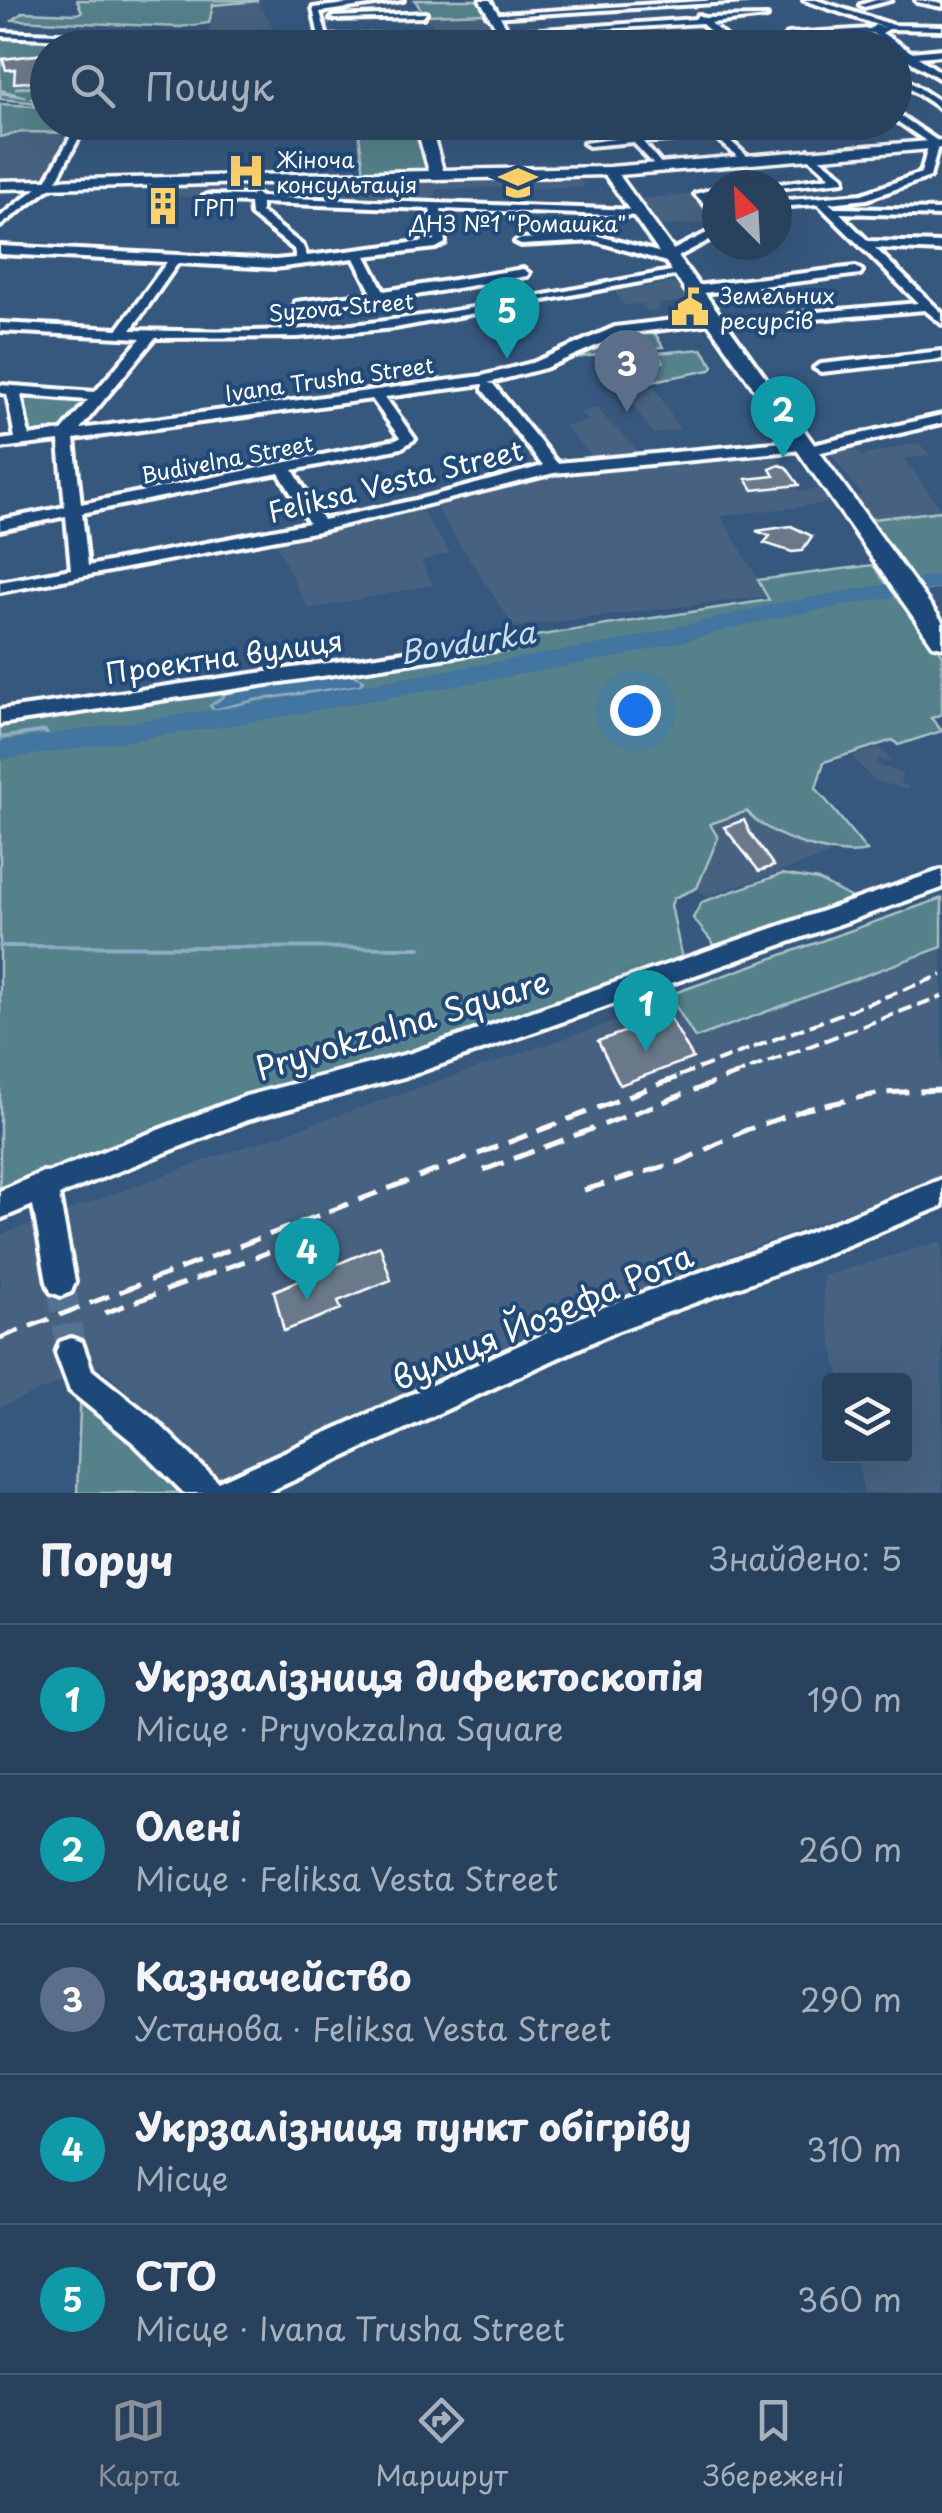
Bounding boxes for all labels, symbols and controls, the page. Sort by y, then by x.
search box [30,30,912,140]
text: Пошук [145,57,274,114]
icon: search [65,58,120,113]
place label: Жіноча консультація [276,142,417,200]
hospital icon: Жіноча консультація [225,150,267,192]
school or university icon: ДНЗ №1 "Ромашка" [497,162,539,204]
north arrow [702,170,792,260]
building icon: ГРП [142,185,184,227]
place label: ГРП [193,190,235,223]
place label: ДНЗ №1 "Ромашка" [409,206,626,239]
pin: 5 [474,276,540,359]
place label: Земельних ресурсів [720,278,835,336]
street label: Syzova Street [267,283,415,329]
public building icon: Земельних ресурсів [669,286,711,328]
pin: 3 [594,330,660,412]
street label: Ivana Trusha Street [223,347,435,409]
pin: 2 [750,376,816,458]
street label: Budivelna Street [138,425,316,491]
street label: Feliksa Vesta Street [263,427,527,533]
water label: Bovdurka [396,608,539,674]
street label: Проектна вулиця [103,618,345,694]
your location [610,685,661,736]
street label: Pryvokzalna Square [249,957,555,1091]
pin: 1 [614,970,678,1052]
pin: 4 [274,1218,340,1300]
street label: вулиця Йозефа Рота [384,1231,700,1401]
map controls [822,1373,912,1463]
button: layers [822,1373,912,1463]
text: Поруч [40,1527,174,1590]
text: Знайдено: 5 [710,1534,902,1582]
text: Укрзалізниця дифектоскопія [135,1647,704,1704]
text: 1 [65,1675,80,1723]
text: 190 m [807,1675,902,1723]
text: Місце · Pryvokzalna Square [135,1704,563,1752]
text: Олені [135,1797,241,1854]
text: 2 [61,1825,84,1873]
text: 260 m [798,1825,902,1873]
text: Місце · Feliksa Vesta Street [135,1854,558,1902]
text: Казначейство [135,1947,412,2004]
text: 3 [62,1975,83,2023]
text: 290 m [800,1975,902,2023]
text: Установа · Feliksa Vesta Street [135,2004,611,2052]
text: Укрзалізниця пункт обігріву [135,2097,691,2154]
text: 4 [62,2125,83,2173]
text: 310 m [806,2125,902,2173]
text: Місце [135,2154,229,2202]
text: СТО [135,2247,217,2304]
text: 5 [62,2275,83,2323]
text: 360 m [797,2275,902,2323]
text: Місце · Ivana Trusha Street [135,2304,565,2352]
tab: Карта [98,2393,180,2496]
tab: Маршрут [375,2393,508,2496]
tab: Збережені [703,2393,844,2496]

